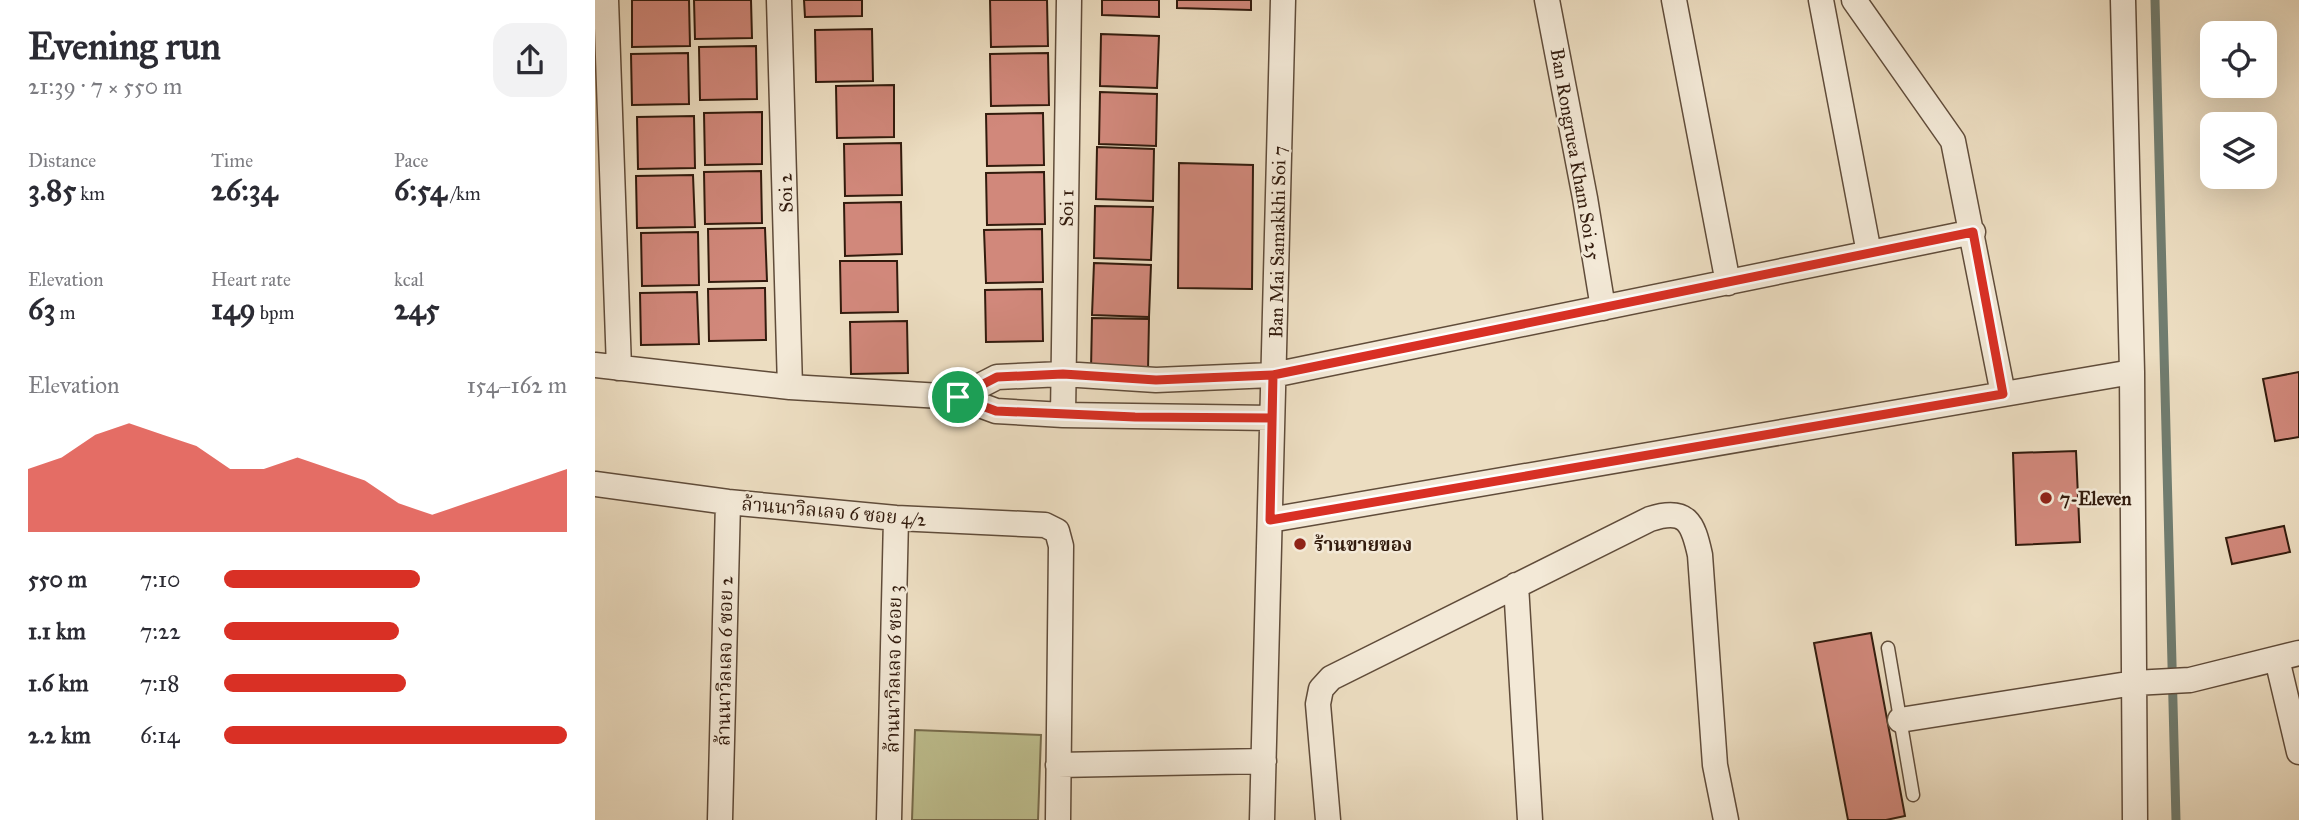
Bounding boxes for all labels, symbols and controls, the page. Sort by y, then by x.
map controls [2200,21,2277,189]
button: locate [2200,21,2277,98]
text: Evening run [28,23,221,69]
button: share [493,23,567,97]
street label: Ban Rongruea Kham Soi 25 [1545,46,1605,262]
text: 21:39 · 7 × 550 m [28,72,182,100]
button: layers [2200,112,2277,189]
street label: Ban Mai Samakkhi Soi 7 [1264,146,1291,338]
text: Distance [28,149,96,172]
text: Time [211,149,253,172]
text: Pace [394,149,428,172]
text: 3.85 [28,172,76,208]
text: 26:34 [211,172,277,208]
text: 6:54 [394,172,447,208]
street label: Soi 2 [773,172,798,213]
text: km [76,182,105,205]
text: /km [447,182,481,205]
street label: Soi 1 [1055,189,1078,227]
text: Elevation [28,268,103,291]
text: Heart rate [211,268,291,291]
text: kcal [394,268,424,291]
text: 63 [28,291,55,327]
text: 149 [211,291,256,327]
text: 245 [394,291,439,327]
text: m [55,301,75,324]
text: bpm [256,301,294,324]
pin [928,367,988,427]
text: Elevation [28,371,119,399]
text: 154–162 m [467,371,567,399]
icon: arrive [939,378,977,416]
place label: 7-Eleven [2060,487,2132,510]
marker: 7-Eleven [2038,490,2054,506]
street label: ล้านนาวิลเลจ 6 ซอย 4/2 [741,492,928,531]
place label: ร้านขายของ [1314,533,1412,556]
marker: ร้านขายของ [1292,536,1308,552]
text: 550 m [28,565,87,593]
text: 7:10 [140,565,180,593]
street label: ล้านนาวิลเลจ 6 ซอย 2 [712,575,737,746]
street label: ล้านนาวิลเลจ 6 ซอย 3 [881,585,906,753]
text: 1.1 km [28,617,86,645]
text: 7:22 [140,617,181,645]
text: 1.6 km [28,669,89,697]
text: 7:18 [140,669,179,697]
text: 2.2 km [28,721,91,749]
text: 6:14 [140,721,180,749]

